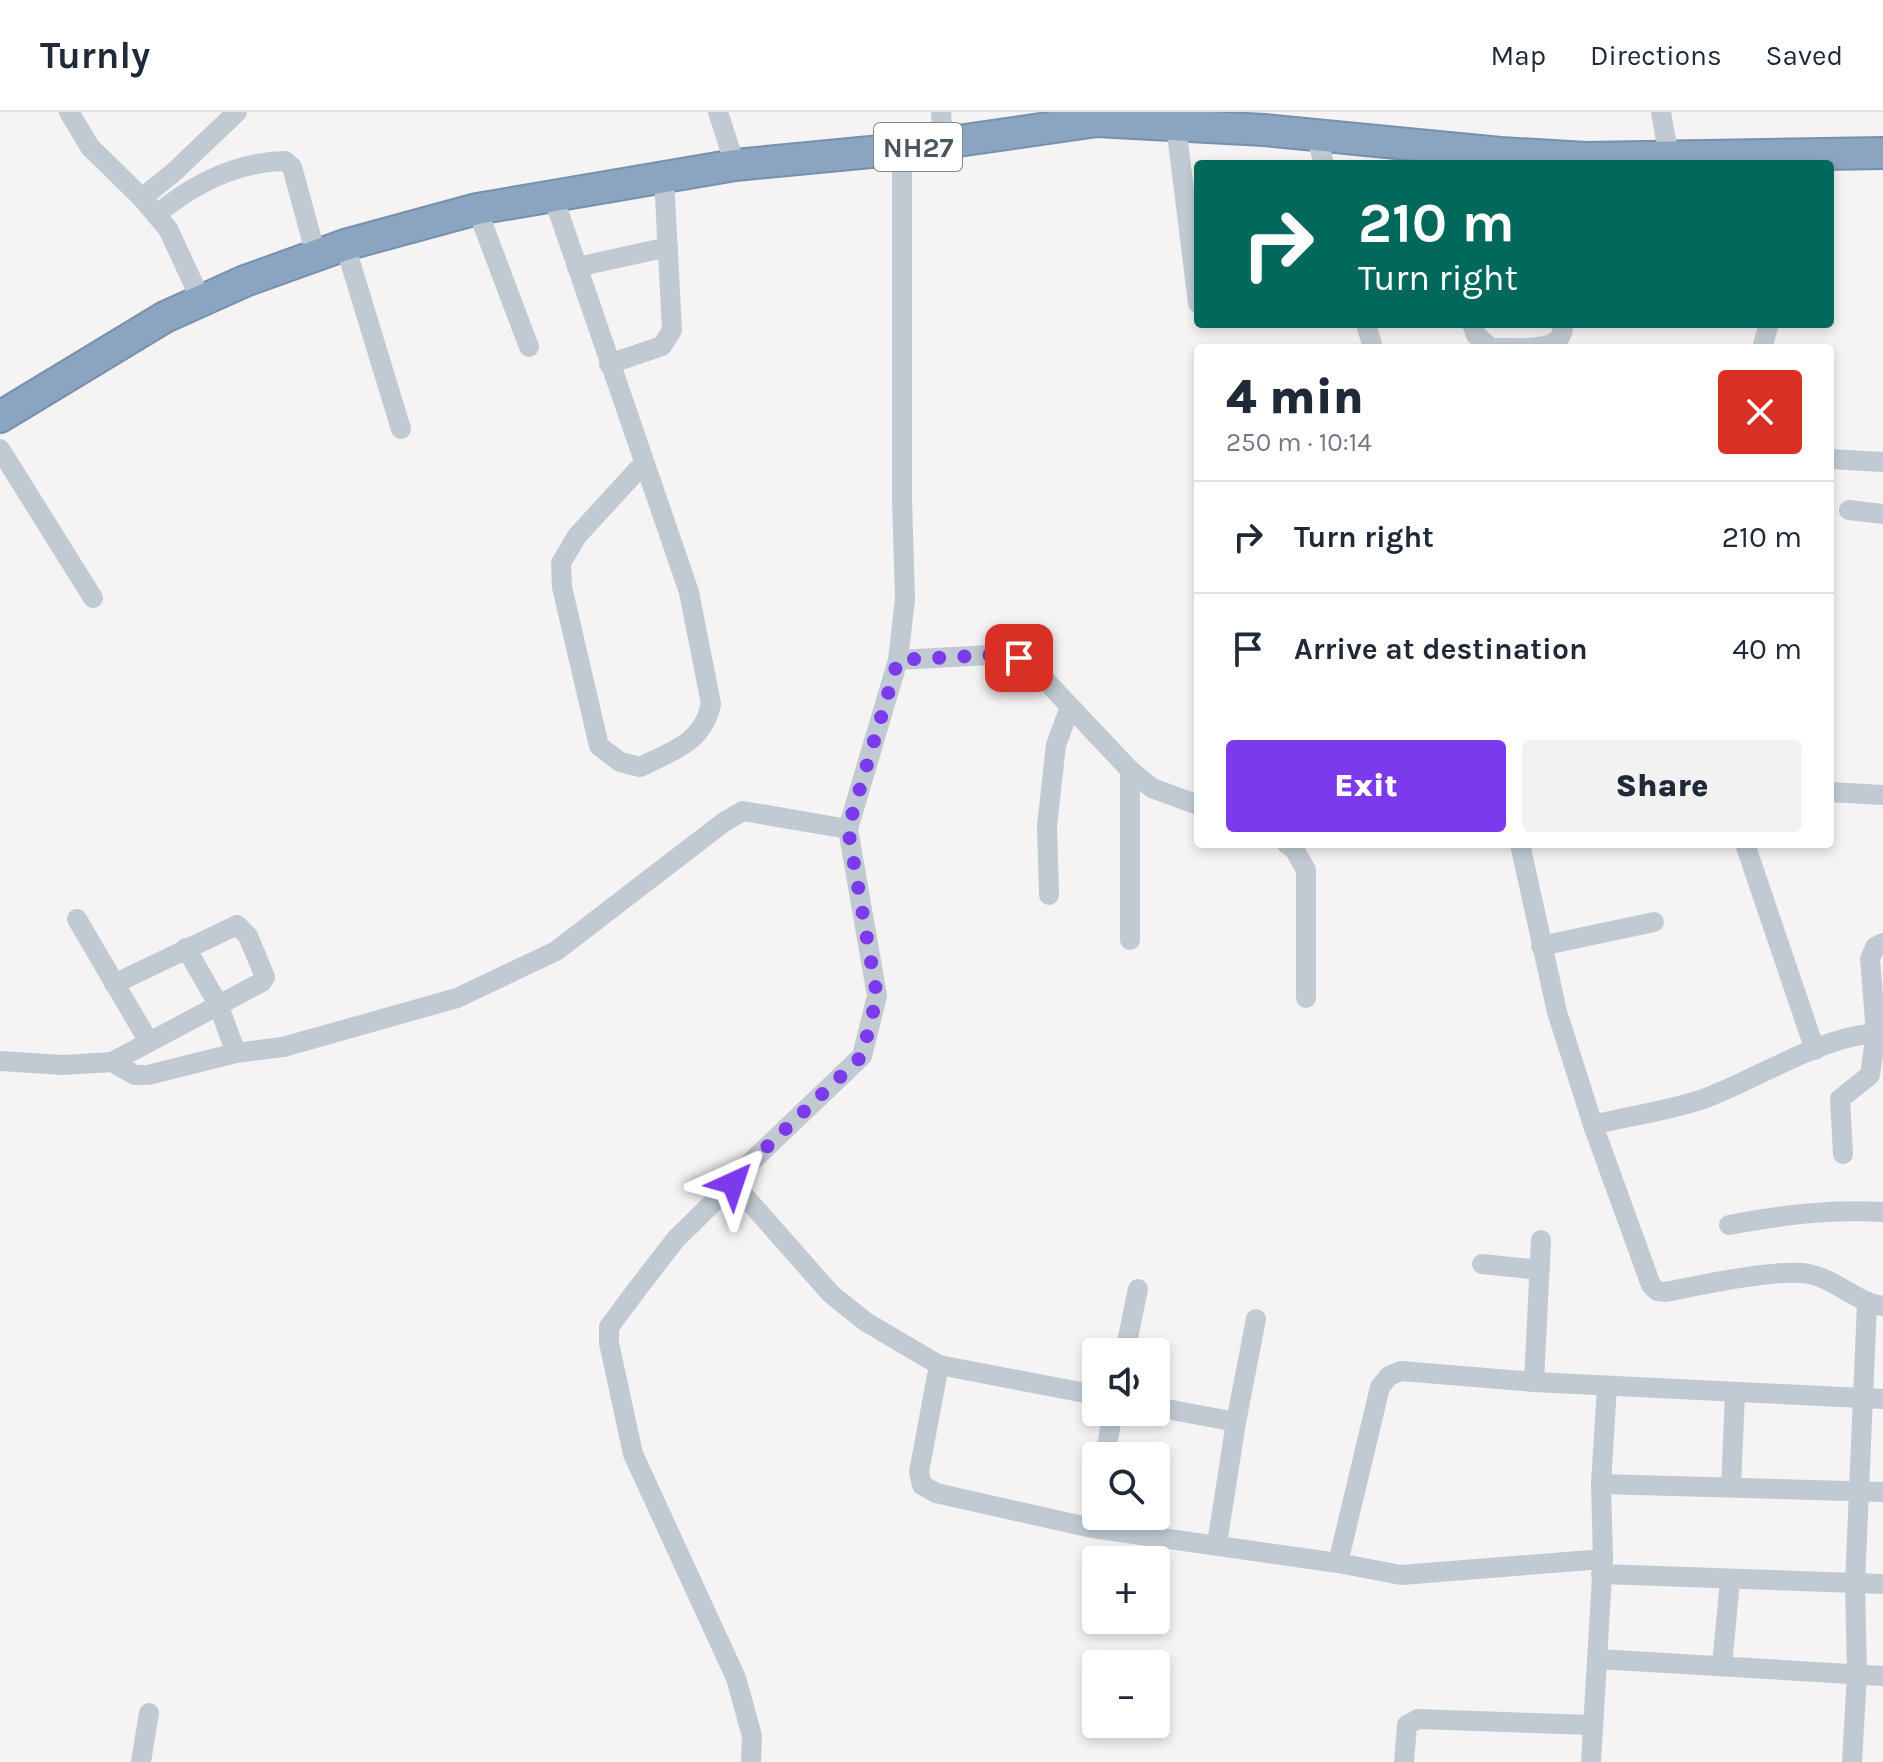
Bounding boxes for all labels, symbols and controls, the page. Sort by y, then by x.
text: Turnly [40,33,150,78]
text: Map [1491,39,1546,72]
text: Directions [1590,39,1722,72]
text: Saved [1766,39,1843,72]
road number: NH27 [874,123,962,171]
text: 210 m [1358,190,1515,255]
icon: right [1226,192,1330,296]
text: Turn right [1358,257,1518,299]
text: 4 min [1226,369,1364,425]
button: close [1718,370,1802,454]
text: 250 m · 10:14 [1226,427,1372,458]
icon: right [1226,515,1270,559]
text: Turn right [1294,519,1434,555]
text: 210 m [1722,519,1802,555]
pin [985,624,1053,692]
icon: arrive [1226,627,1270,671]
text: Arrive at destination [1294,631,1588,667]
text: 40 m [1732,631,1802,667]
icon: arrive [997,636,1041,680]
button: Exit [1226,740,1506,832]
button: Share [1522,740,1802,832]
position arrow [691,1141,775,1225]
map controls [1082,1338,1170,1738]
button: sound [1082,1338,1170,1426]
button: search [1082,1442,1170,1530]
button: + [1082,1546,1170,1634]
button: − [1082,1650,1170,1738]

